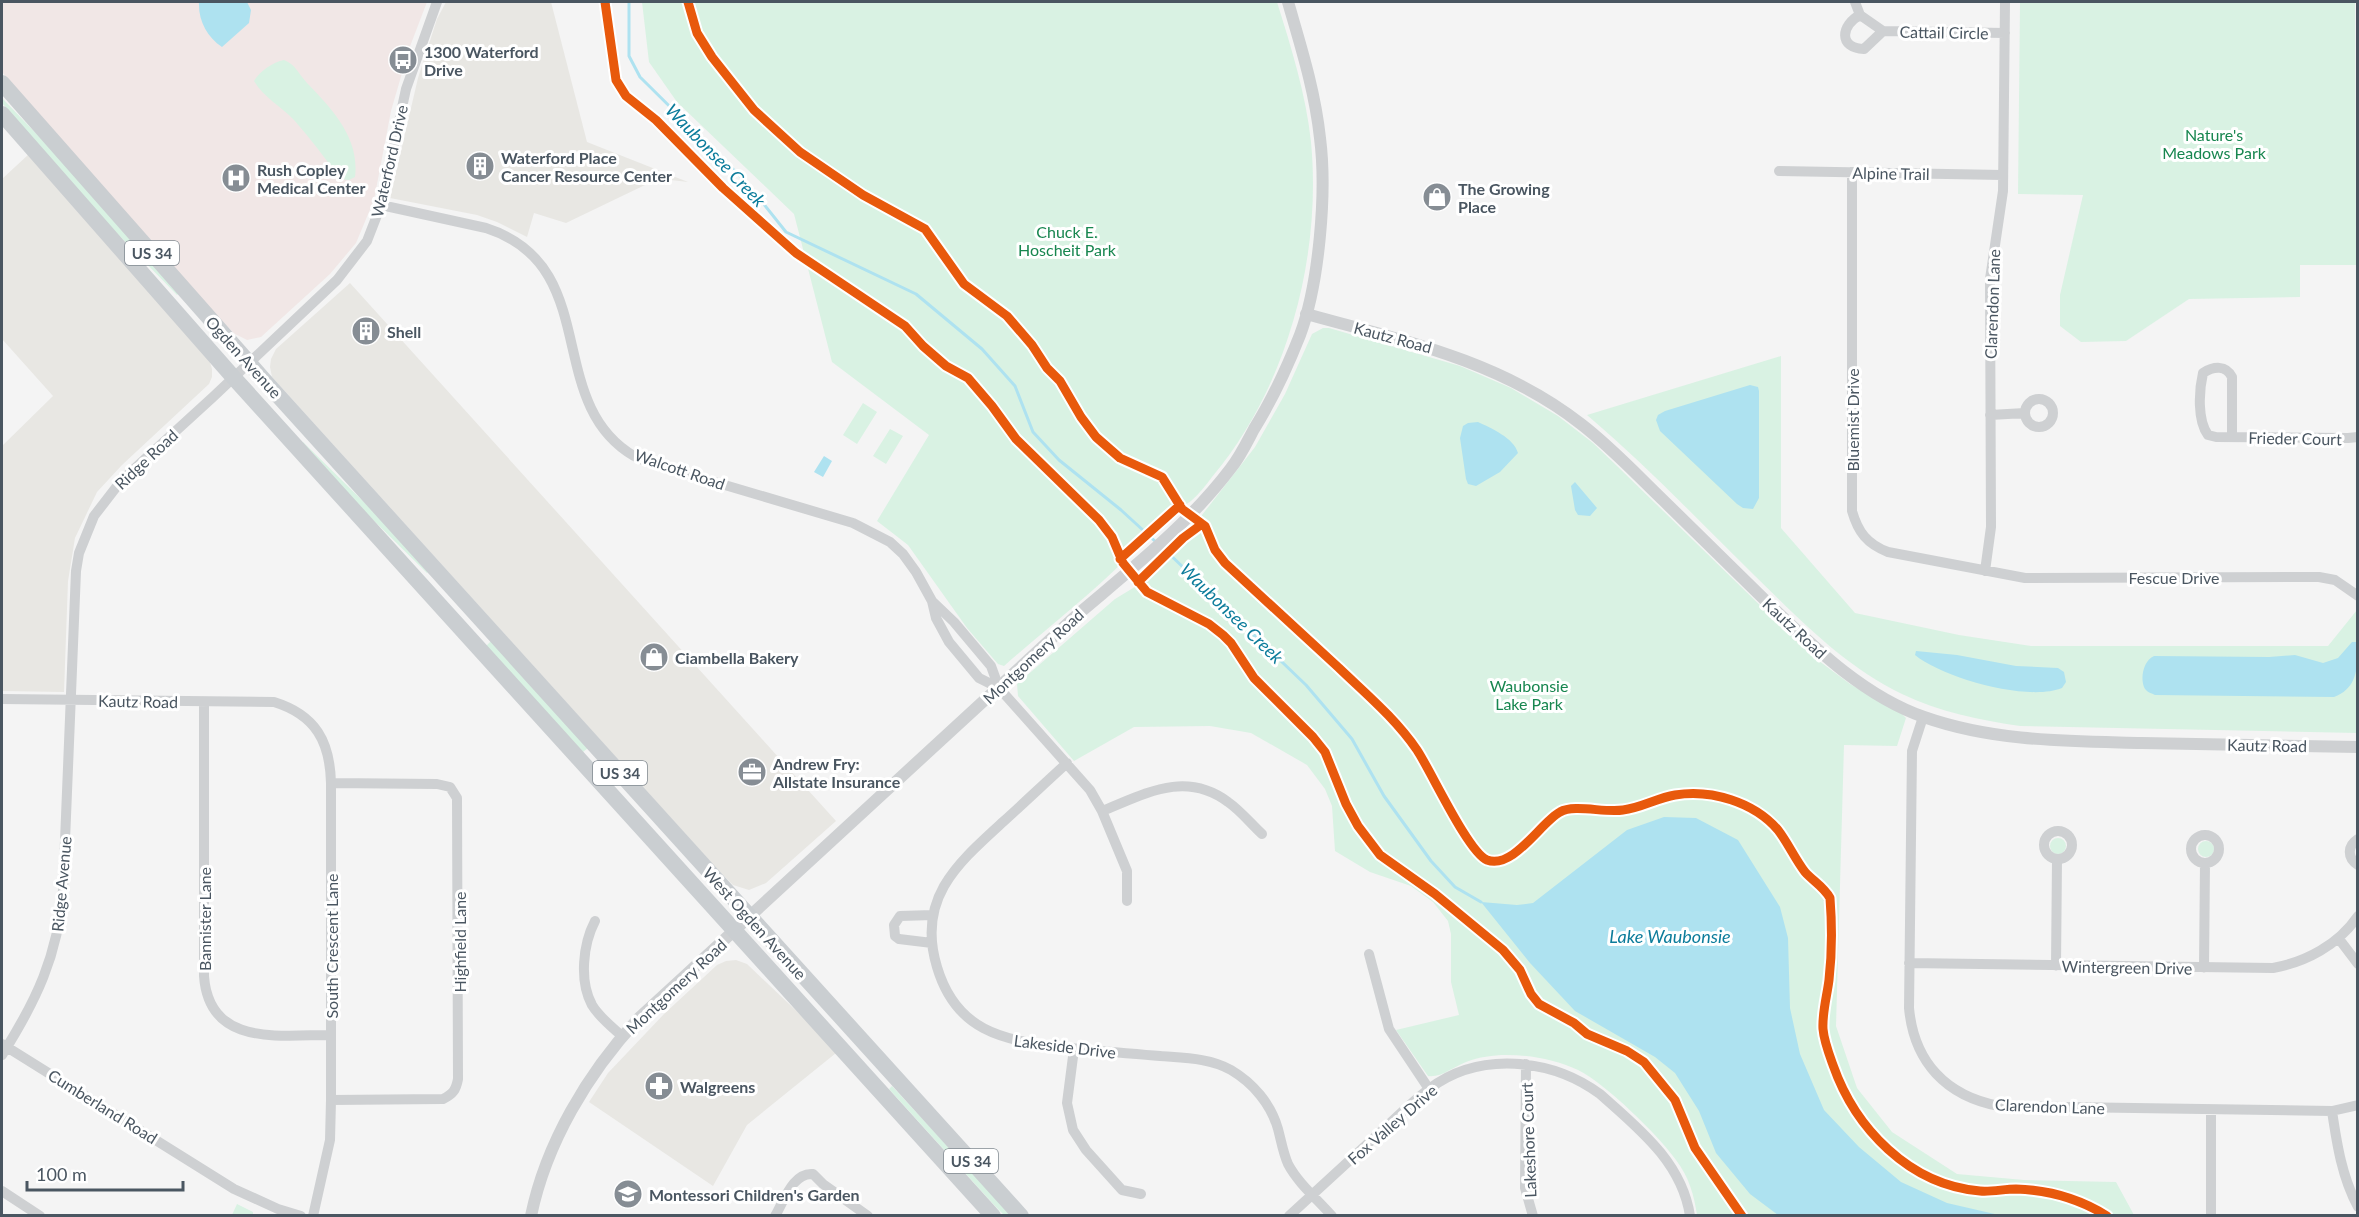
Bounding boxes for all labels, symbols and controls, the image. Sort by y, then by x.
street label: Cattail Circle [1899,22,1989,42]
place label: 1300 Waterford Drive [424,42,539,79]
bus stop icon: 1300 Waterford Drive [387,44,419,76]
water label: Waubonsee Creek [661,99,771,211]
street label: Waterford Drive [367,103,411,219]
park label: Nature's Meadows Park [2162,125,2267,162]
place label: Waterford Place Cancer Resource Center [501,148,672,185]
building icon: Waterford Place Cancer Resource Center [464,150,496,182]
place label: Rush Copley Medical Center [257,160,366,197]
hospital icon: Rush Copley Medical Center [220,162,252,194]
street label: Alpine Trail [1852,163,1930,183]
place label: The Growing Place [1458,179,1550,216]
shop icon: The Growing Place [1421,181,1453,213]
park label: Chuck E. Hoscheit Park [1018,222,1117,259]
road number: US 34 [125,241,179,265]
street label: Clarendon Lane [1981,249,2003,359]
street label: Ogden Avenue [202,312,286,402]
building icon: Shell [350,315,382,347]
street label: Kautz Road [1352,317,1434,357]
place label: Shell [387,322,421,341]
street label: Bluemist Drive [1843,368,1862,472]
street label: Ridge Road [111,425,181,493]
street label: Frieder Court [2248,428,2342,448]
street label: Walcott Road [632,445,728,493]
water label: Waubonsee Creek [1176,558,1288,668]
street label: Fescue Drive [2129,568,2219,587]
street label: Kautz Road [1759,594,1831,662]
street label: Montgomery Road [979,605,1087,707]
shop icon: Ciambella Bakery [638,641,670,673]
place label: Ciambella Bakery [675,648,799,667]
park label: Waubonsie Lake Park [1490,676,1568,713]
street label: Kautz Road [98,691,178,711]
street label: Kautz Road [2227,735,2307,755]
place label: Andrew Fry: Allstate Insurance [772,754,901,791]
office icon: Andrew Fry: Allstate Insurance [736,756,768,788]
road number: US 34 [593,761,647,785]
street label: Ridge Avenue [47,835,75,933]
street label: West Ogden Avenue [700,863,810,983]
street label: Bannister Lane [195,867,214,971]
street label: South Crescent Lane [322,873,341,1019]
street label: Highfield Lane [450,891,469,993]
water label: Lake Waubonsie [1609,925,1731,947]
street label: Montgomery Road [622,935,730,1037]
street label: Wintergreen Drive [2061,956,2193,978]
street label: Lakeside Drive [1013,1030,1117,1062]
street label: Cumberland Road [45,1065,161,1147]
pharmacy icon: Walgreens [643,1070,675,1102]
place label: Walgreens [680,1077,755,1096]
street label: Fox Valley Drive [1343,1080,1441,1168]
street label: Lakeshore Court [1516,1082,1540,1198]
street label: Clarendon Lane [1995,1095,2105,1117]
road number: US 34 [944,1149,998,1173]
scale bar [27,1154,183,1192]
text: 100 m [36,1163,87,1185]
school or university icon: Montessori Children's Garden [612,1178,644,1210]
place label: Montessori Children's Garden [649,1185,860,1204]

